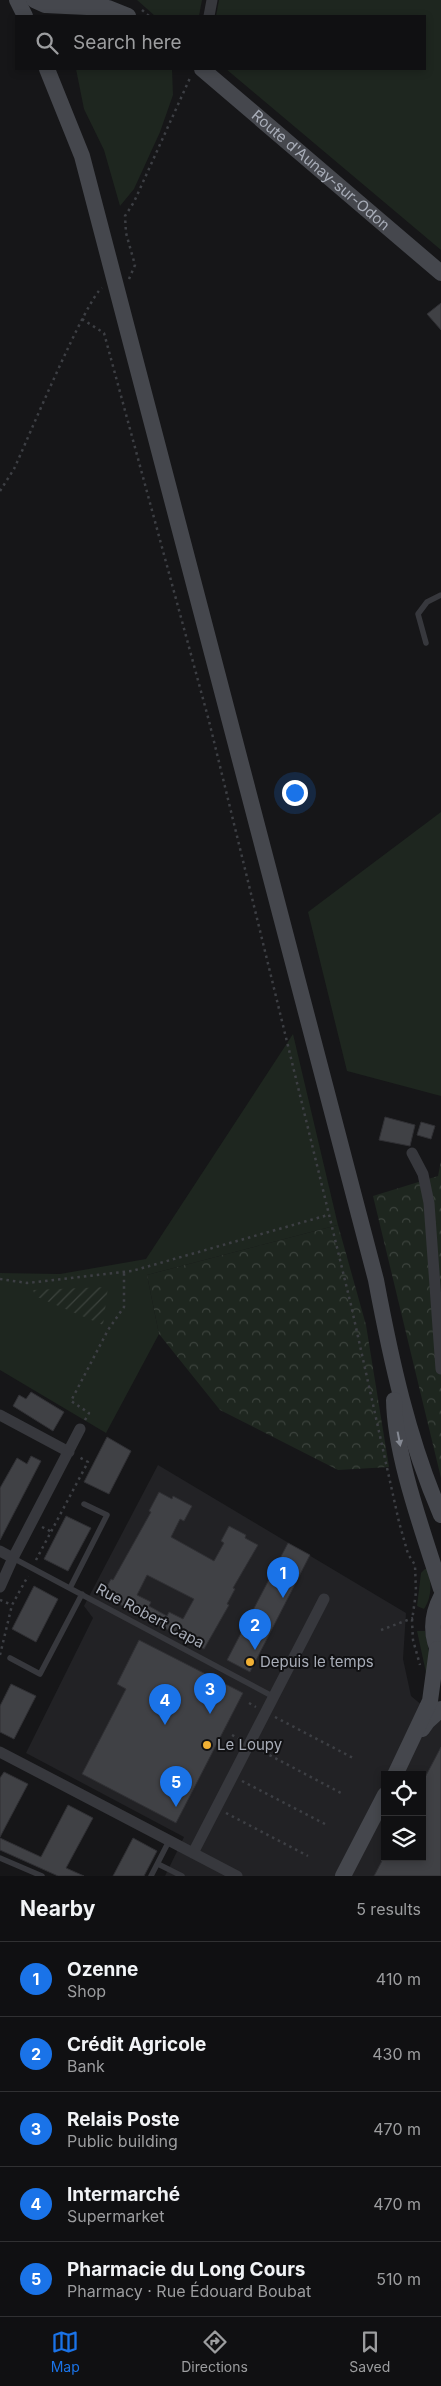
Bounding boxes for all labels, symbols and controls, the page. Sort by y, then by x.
search box [15,15,426,70]
icon: search [33,29,61,57]
text: Search here [73,31,182,54]
street label: Route d'Aunay-sur-Odon [248,106,394,234]
your location [282,780,308,806]
one-way arrow [396,1431,404,1447]
pin: 1 [267,1557,299,1598]
street label: Rue Robert Capa [93,1579,208,1652]
pin: 2 [239,1609,271,1650]
place label: Depuis le temps [260,1652,374,1671]
marker: Depuis le temps [244,1656,256,1668]
pin: 3 [194,1673,226,1714]
pin: 4 [149,1684,181,1725]
place label: Le Loupy [217,1735,283,1754]
marker: Le Loupy [201,1739,213,1751]
pin: 5 [160,1766,192,1807]
map controls [381,1771,426,1861]
button: locate [381,1771,426,1816]
button: layers [381,1816,426,1861]
text: Nearby [20,1896,95,1921]
text: 5 results [356,1899,421,1919]
text: Ozenne [67,1958,138,1981]
text: 1 [33,1969,39,1989]
text: 410 m [376,1969,421,1989]
text: Shop [67,1981,106,2001]
text: Crédit Agricole [67,2033,206,2056]
text: 2 [31,2044,41,2064]
text: 430 m [372,2044,421,2064]
text: Bank [67,2056,105,2076]
text: Relais Poste [67,2108,180,2131]
text: 3 [31,2119,41,2139]
text: 470 m [373,2119,421,2139]
text: Public building [67,2131,178,2151]
text: Intermarché [67,2183,180,2206]
text: 4 [31,2194,41,2214]
text: 470 m [373,2194,421,2214]
text: Supermarket [67,2206,164,2226]
text: Pharmacie du Long Cours [67,2258,306,2281]
text: 5 [31,2269,41,2289]
text: 510 m [376,2269,421,2289]
text: Pharmacy · Rue Édouard Boubat [67,2281,311,2301]
tab: Map [51,2328,80,2375]
tab: Directions [181,2328,248,2375]
tab: Saved [349,2328,390,2375]

